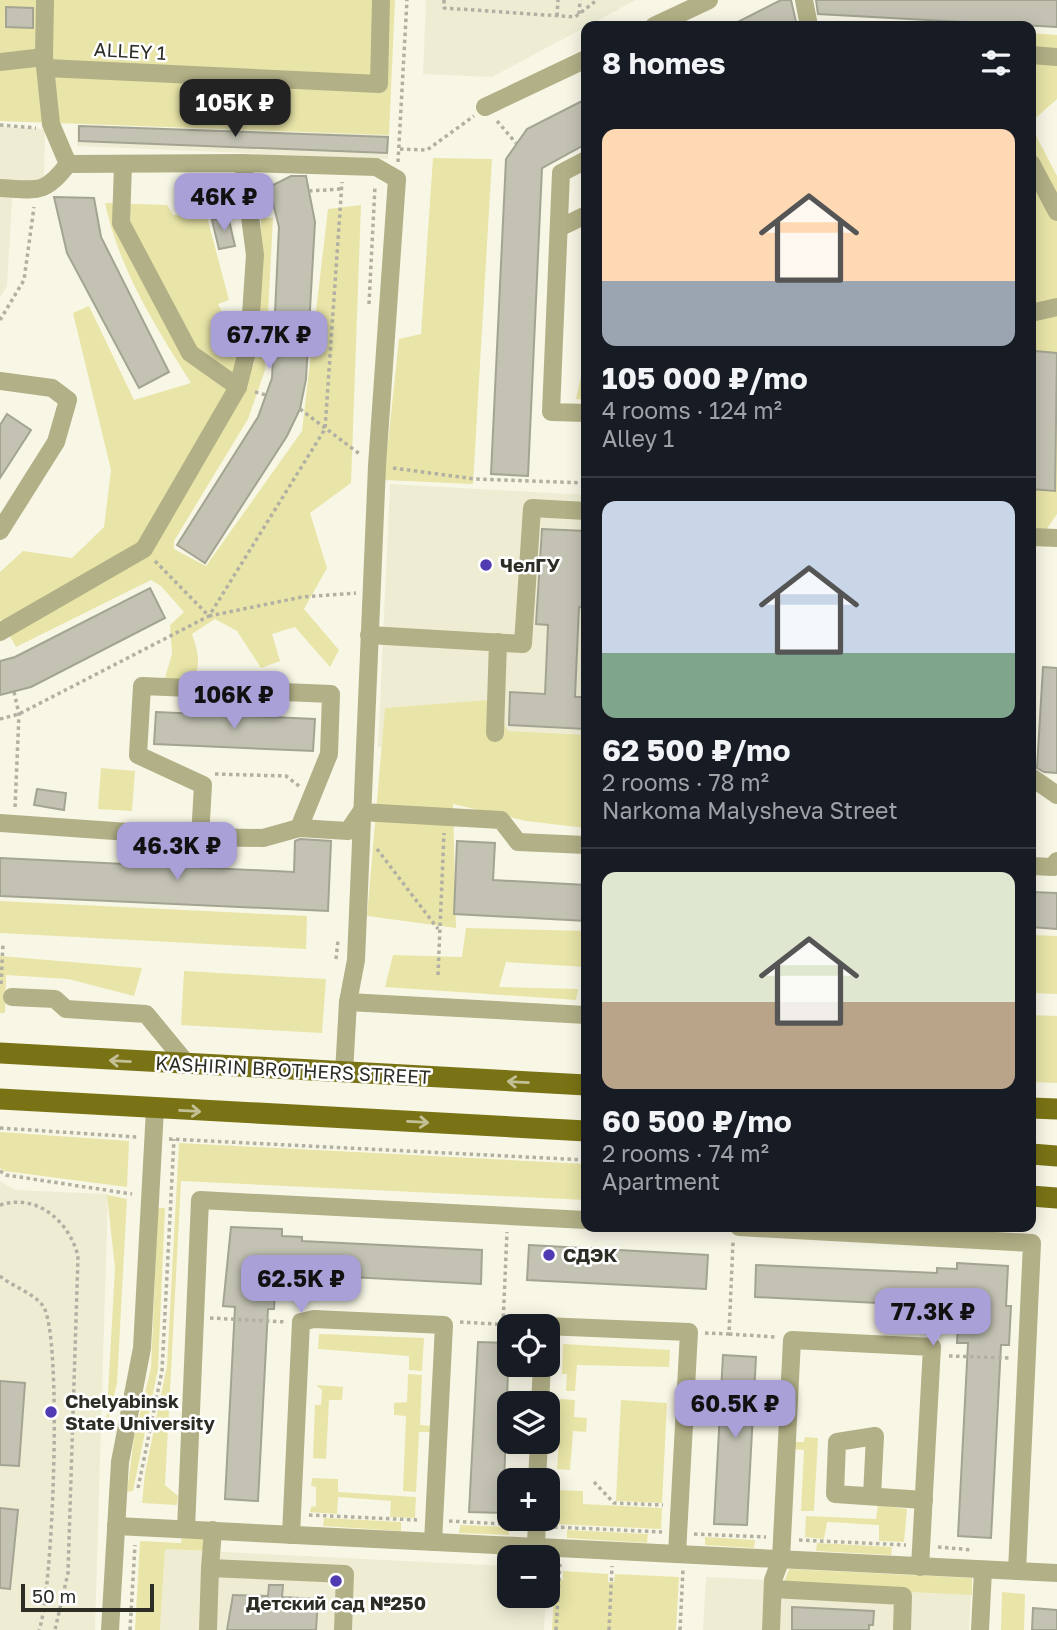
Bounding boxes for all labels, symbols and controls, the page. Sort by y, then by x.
street label: ALLEY 1 [93,37,167,64]
icon: filters [977,44,1015,82]
text: 8 homes [602,45,726,81]
pin: 105K ₽ [178,80,292,139]
text: 105K ₽ [196,88,274,116]
pin: 46K ₽ [175,174,273,233]
icon: home [746,175,872,301]
text: 46K ₽ [191,182,257,210]
pin: 67.7K ₽ [204,312,334,371]
text: 67.7K ₽ [227,320,312,348]
text: 105 000 ₽/mo [602,360,808,396]
text: 4 rooms · 124 m² [602,396,782,424]
text: Alley 1 [602,424,674,452]
icon: home [746,547,872,673]
place label: ЧелГУ [500,553,560,576]
marker: ЧелГУ [478,557,494,573]
pin: 106K ₽ [177,672,291,731]
text: 106K ₽ [194,680,274,708]
text: 62 500 ₽/mo [602,732,791,768]
text: 2 rooms · 78 m² [602,768,769,796]
text: Narkoma Malysheva Street [602,796,898,824]
pin: 46.3K ₽ [112,822,242,882]
text: 46.3K ₽ [133,831,221,859]
icon: home [746,918,872,1044]
street label: KASHIRIN BROTHERS STREET [155,1051,431,1088]
one-way arrow [109,1054,131,1067]
one-way arrow [507,1075,530,1088]
text: 60 500 ₽/mo [602,1103,792,1139]
one-way arrow [179,1104,202,1117]
one-way arrow [406,1116,429,1129]
text: 2 rooms · 74 m² [602,1139,769,1167]
text: Apartment [602,1167,720,1195]
place label: СДЭК [563,1243,618,1266]
marker: СДЭК [541,1247,557,1263]
pin: 62.5K ₽ [236,1256,366,1315]
text: 62.5K ₽ [257,1264,345,1292]
pin: 77.3K ₽ [868,1288,998,1348]
text: 77.3K ₽ [891,1297,975,1325]
map controls [497,1314,560,1608]
button: locate [497,1314,560,1377]
pin: 60.5K ₽ [670,1380,800,1440]
place label: Chelyabinsk State University [65,1389,216,1434]
text: 60.5K ₽ [691,1389,779,1417]
button: layers [497,1391,560,1454]
marker: Chelyabinsk State University [43,1404,59,1420]
button: + [497,1468,560,1531]
button: − [497,1545,560,1608]
marker: Детский сад №250 [328,1573,344,1589]
scale bar [21,1581,154,1613]
text: 50 m [32,1584,76,1607]
place label: Детский сад №250 [246,1591,426,1614]

